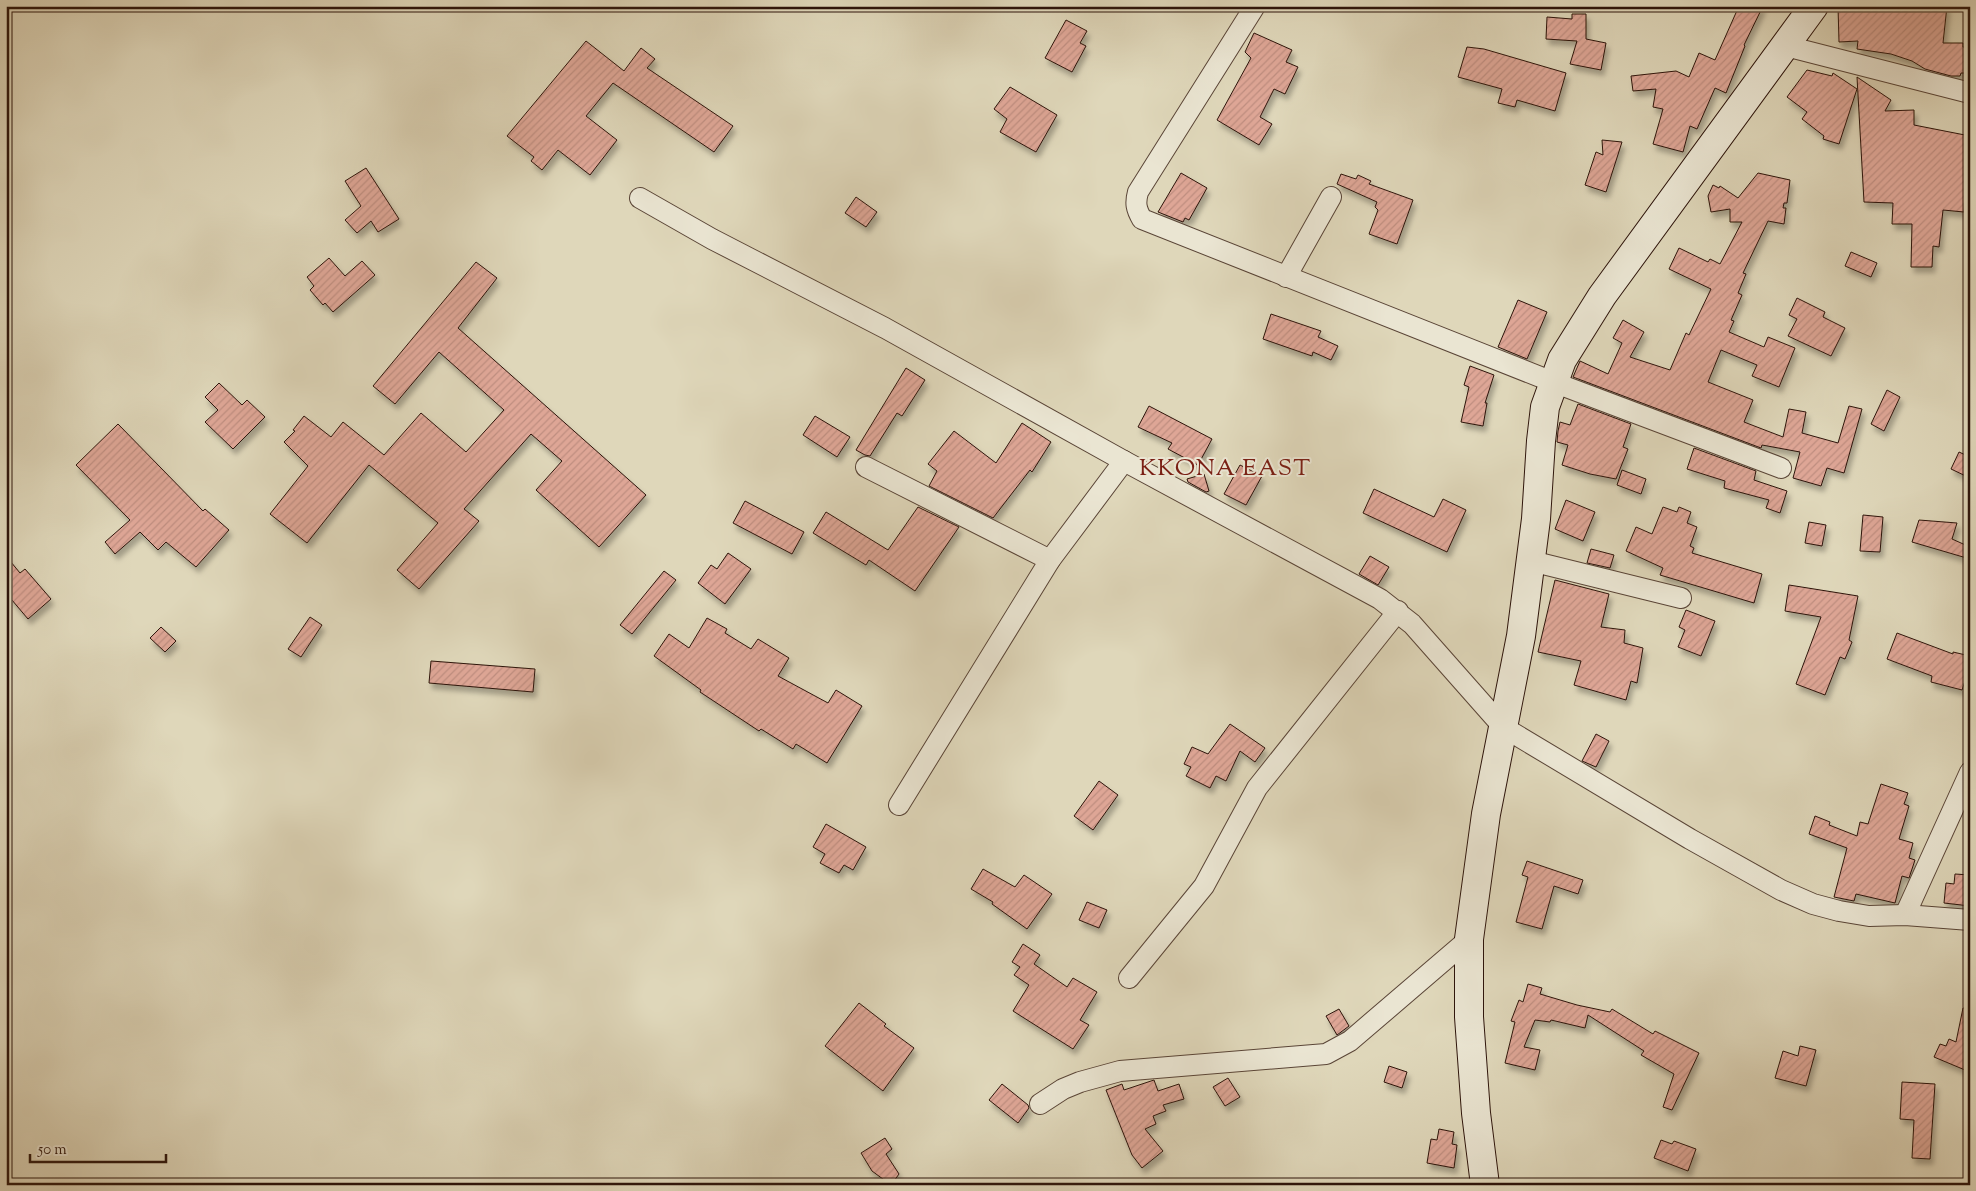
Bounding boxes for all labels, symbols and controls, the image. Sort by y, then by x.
district label: KKONA EAST [1139,452,1311,486]
scale bar [30,1131,166,1163]
text: 50 m [37,1140,67,1161]

